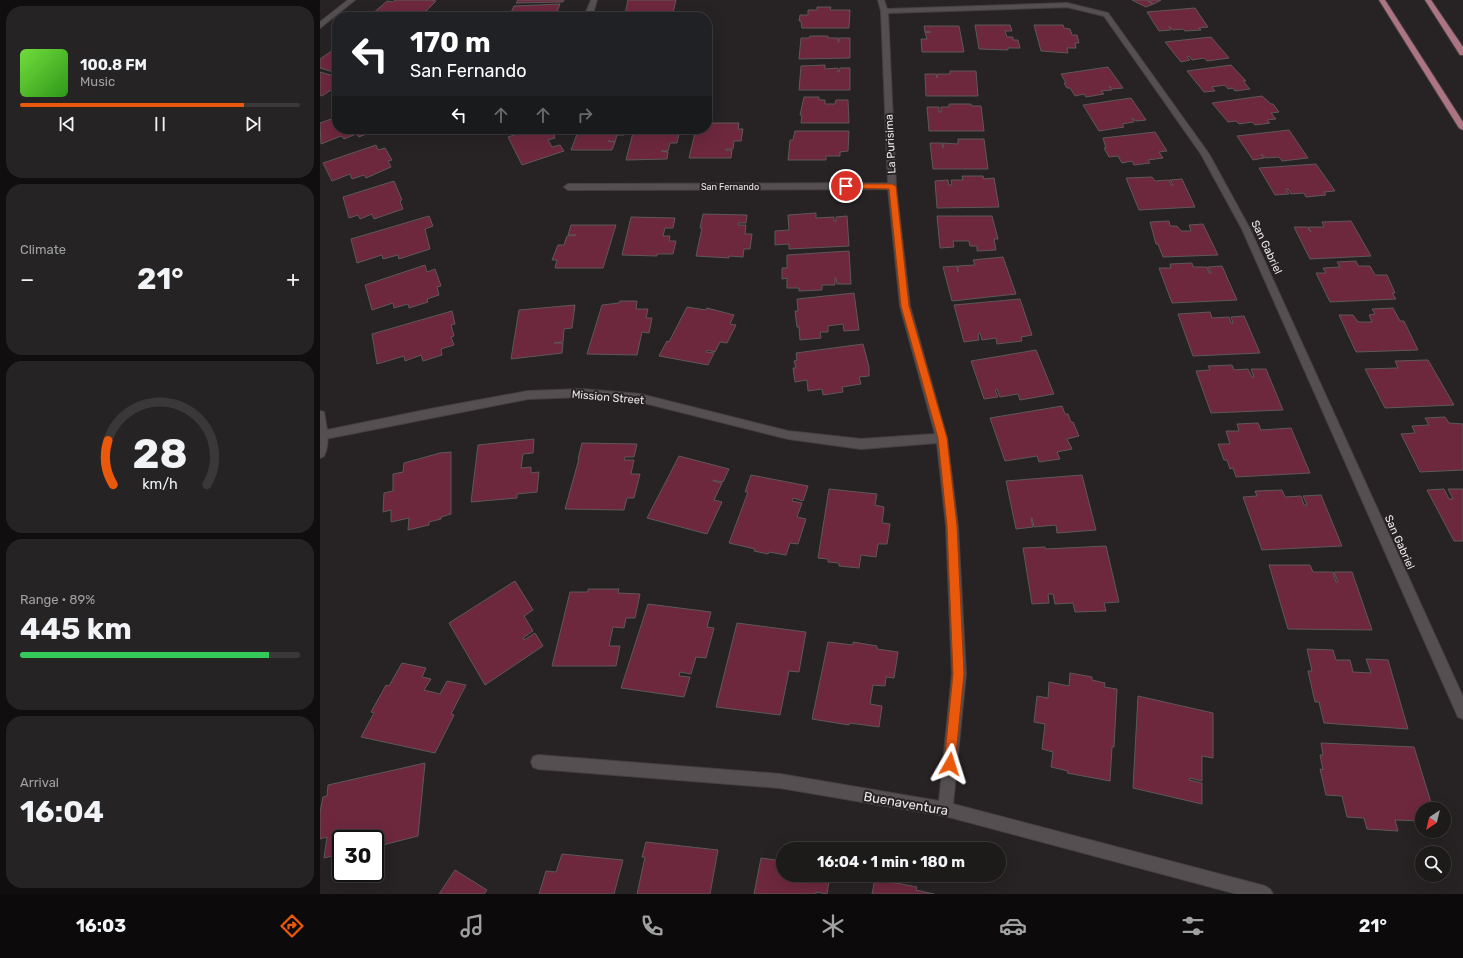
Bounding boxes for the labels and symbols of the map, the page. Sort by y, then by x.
street label: La Purisima [882,114,899,174]
pin [829,169,863,203]
street label: San Fernando [701,182,759,192]
street label: San Gabriel [1248,218,1285,276]
street label: Mission Street [571,388,645,407]
street label: San Gabriel [1382,513,1417,571]
position arrow [929,743,971,785]
street label: Buenaventura [862,789,949,818]
north arrow [1415,802,1451,838]
speed limit sign: 30 [332,830,384,882]

